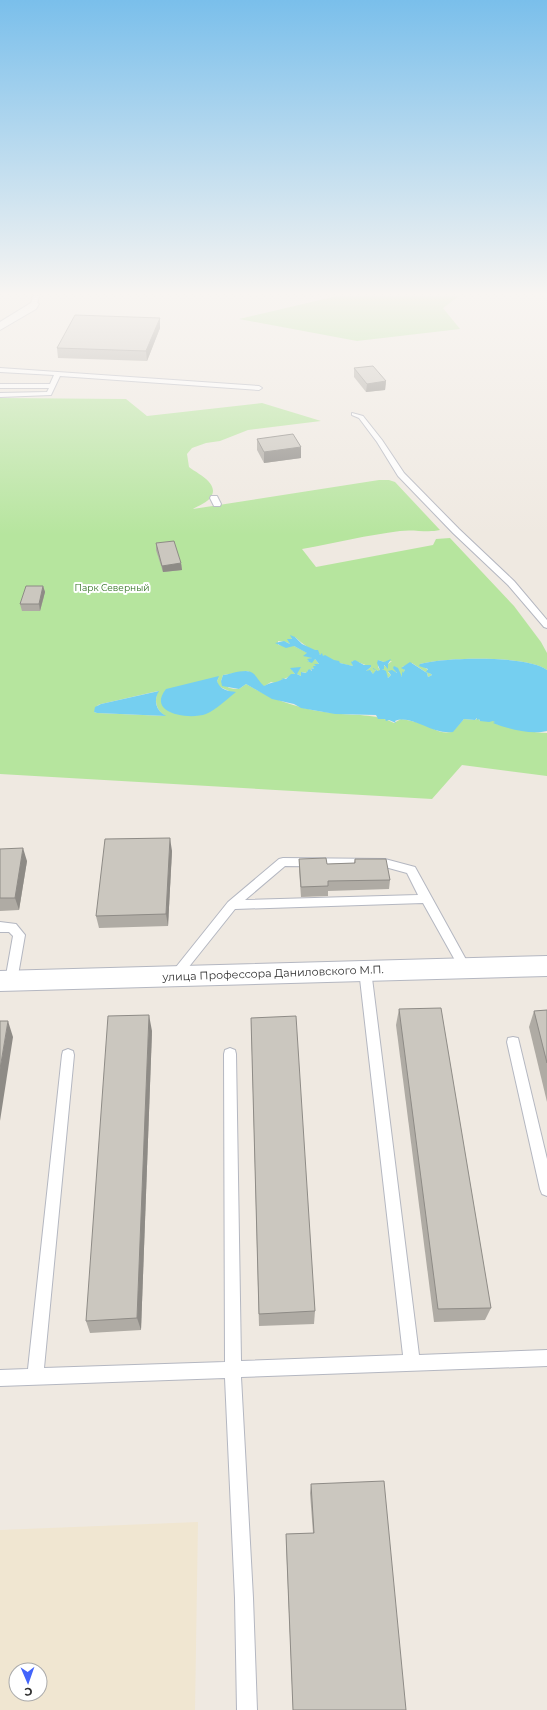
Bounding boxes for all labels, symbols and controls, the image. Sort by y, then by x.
park label: Парк Северный [75,582,149,593]
street label: улица Профессора Даниловского М.П. [161,962,384,984]
north arrow [8,1662,48,1702]
text: С [24,1685,33,1699]

